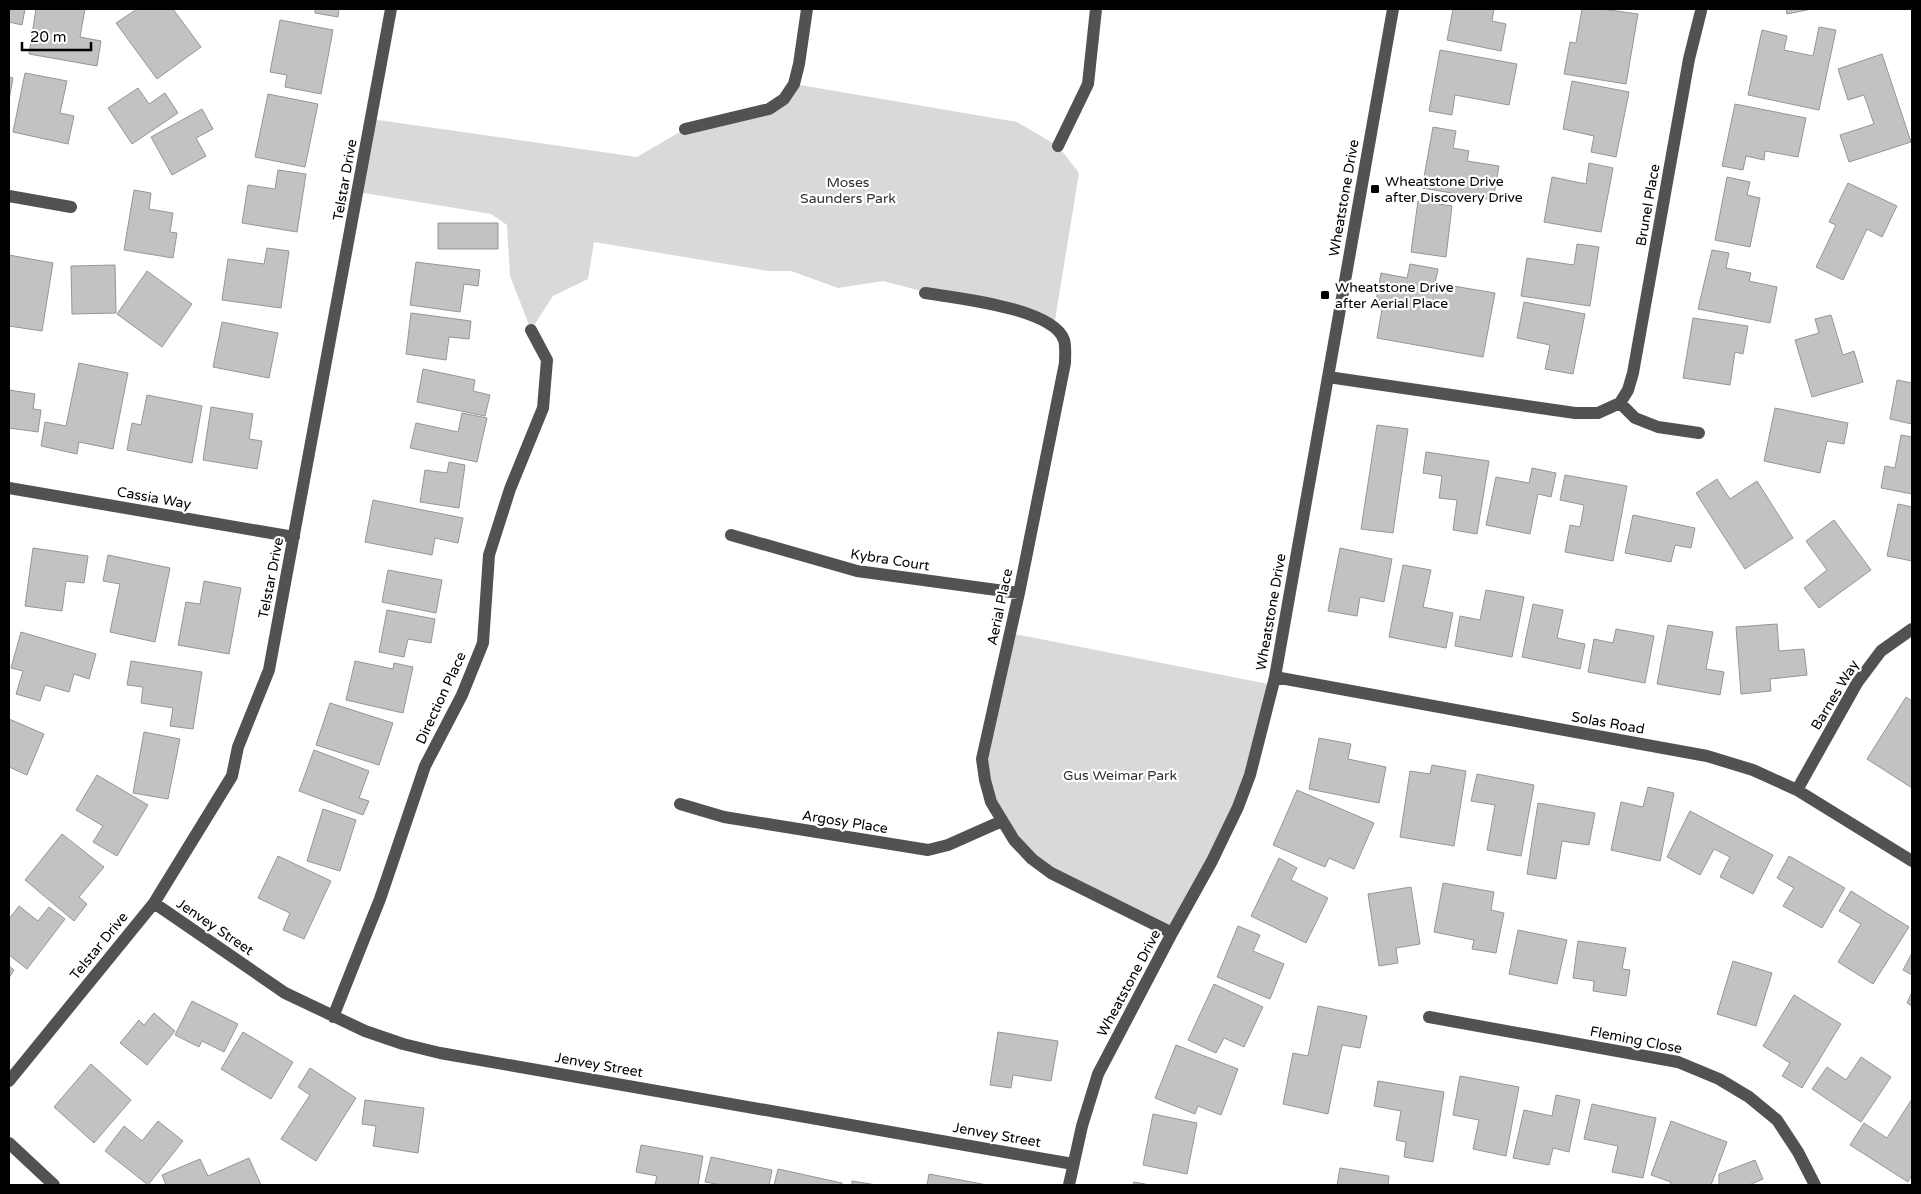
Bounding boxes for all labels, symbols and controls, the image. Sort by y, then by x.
scale bar [22,20,91,52]
text: 20 m [30,28,67,46]
street label: Telstar Drive [329,138,361,222]
street label: Wheatstone Drive [1325,138,1363,258]
street label: Brunel Place [1632,163,1664,247]
place label: Wheatstone Drive after Discovery Drive [1385,173,1523,206]
park label: Moses Saunders Park [800,174,896,207]
marker: Wheatstone Drive after Discovery Drive [1369,183,1381,195]
place label: Wheatstone Drive after Aerial Place [1335,279,1454,312]
marker: Wheatstone Drive after Aerial Place [1319,289,1331,301]
street label: Cassia Way [116,483,193,513]
street label: Telstar Drive [255,536,287,620]
street label: Kybra Court [849,545,931,575]
street label: Wheatstone Drive [1252,552,1290,672]
street label: Aerial Place [984,567,1016,647]
street label: Direction Place [412,649,470,747]
street label: Barnes Way [1807,657,1863,733]
street label: Solas Road [1570,708,1646,738]
park label: Gus Weimar Park [1063,767,1177,784]
street label: Argosy Place [801,807,889,837]
street label: Jenvey Street [173,895,257,959]
street label: Telstar Drive [66,909,132,983]
street label: Wheatstone Drive [1094,927,1164,1039]
street label: Fleming Close [1588,1023,1684,1057]
street label: Jenvey Street [554,1049,645,1081]
street label: Jenvey Street [952,1119,1043,1151]

